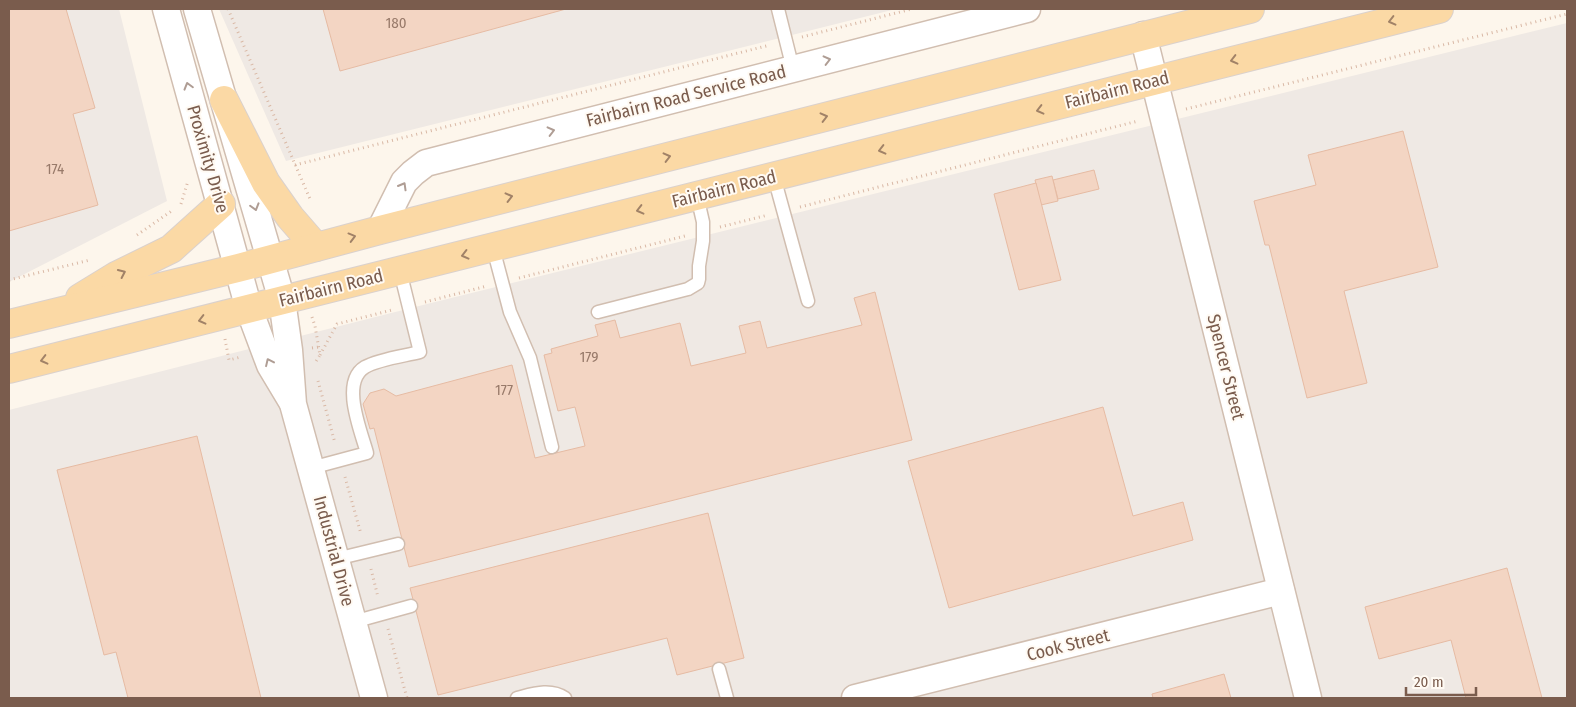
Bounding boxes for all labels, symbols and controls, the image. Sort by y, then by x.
house number: 180 [385,14,407,32]
one-way arrow [1387,15,1396,26]
one-way arrow [1230,54,1239,65]
one-way arrow [822,55,831,66]
street label: Fairbairn Road Service Road [584,61,788,131]
street label: Fairbairn Road [1063,66,1171,114]
one-way arrow [183,82,193,90]
street label: Proximity Drive [182,103,234,216]
one-way arrow [1036,104,1044,114]
one-way arrow [820,112,829,123]
one-way arrow [546,126,554,136]
one-way arrow [879,144,887,154]
one-way arrow [662,152,671,163]
house number: 174 [46,160,64,178]
street label: Fairbairn Road [670,165,778,213]
one-way arrow [396,183,406,192]
one-way arrow [505,192,514,203]
one-way arrow [250,202,260,210]
one-way arrow [635,204,644,215]
one-way arrow [347,233,355,243]
one-way arrow [461,249,470,260]
street label: Fairbairn Road [277,264,385,312]
one-way arrow [117,269,126,279]
street label: Spencer Street [1202,312,1250,422]
one-way arrow [198,315,206,325]
house number: 179 [580,348,599,366]
one-way arrow [40,354,49,365]
one-way arrow [265,358,275,367]
house number: 177 [495,381,513,399]
street label: Industrial Drive [309,493,359,609]
street label: Cook Street [1024,624,1112,666]
scale bar [1406,664,1476,696]
text: 20 m [1414,673,1444,691]

